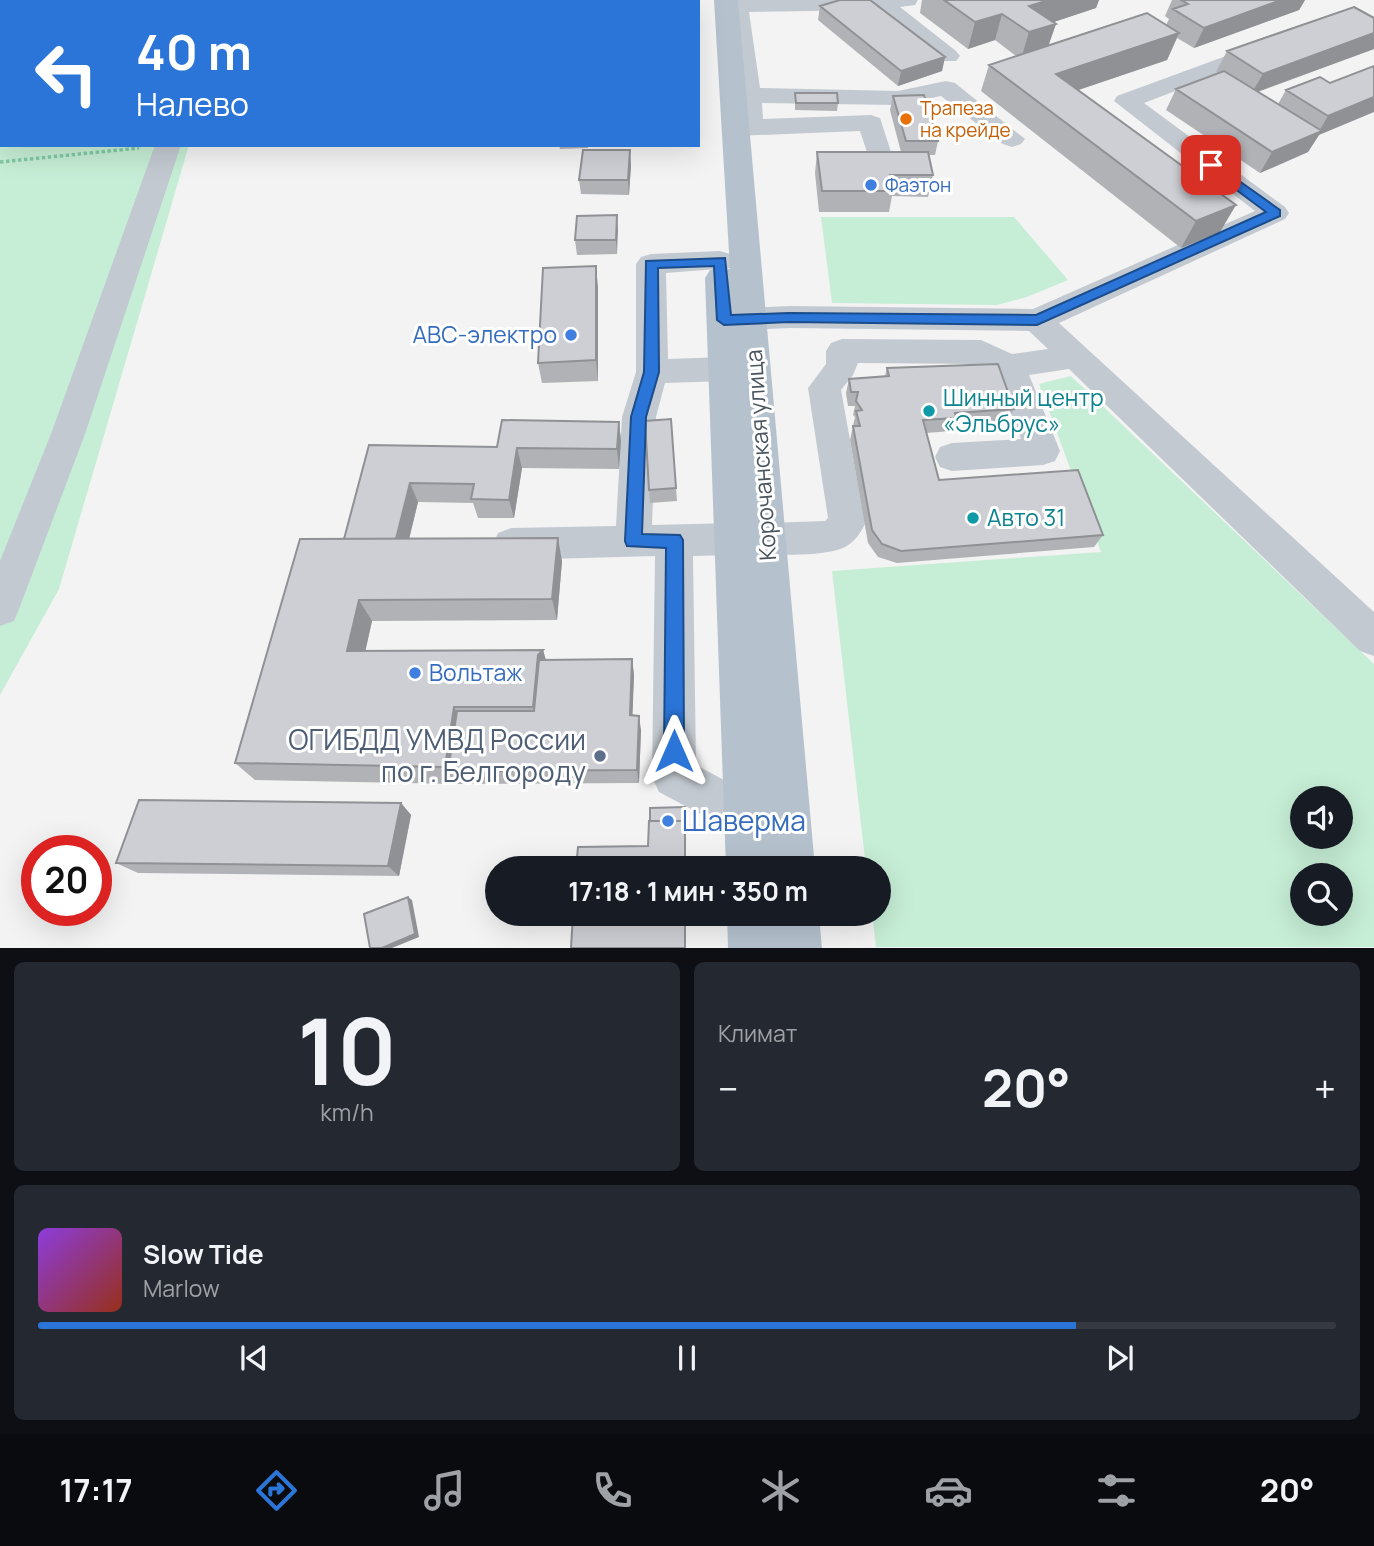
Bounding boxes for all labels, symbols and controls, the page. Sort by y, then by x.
text: 40 m [136,18,252,85]
icon: left [21,28,112,119]
text: Налево [136,82,249,126]
place label: Трапеза на крейде [920,95,1011,143]
marker: Трапеза на крейде [898,111,914,127]
pin [1181,135,1241,195]
icon: arrive [1192,146,1230,184]
place label: Фаэтон [885,172,951,198]
marker: Фаэтон [863,177,879,193]
place label: АВС-электро [413,318,557,350]
marker: АВС-электро [563,327,579,343]
street label: Корочанская улица [737,348,783,562]
place label: Шинный центр «Эльбрус» [943,381,1104,439]
marker: Шинный центр «Эльбрус» [921,403,937,419]
place label: Авто 31 [987,501,1065,533]
marker: Авто 31 [965,510,981,526]
place label: Вольтаж [429,656,522,688]
marker: Вольтаж [407,665,423,681]
position arrow [637,714,711,788]
place label: ОГИБДД УМВД России по г. Белгороду [288,720,586,790]
marker: ОГИБДД УМВД России по г. Белгороду [592,748,608,764]
map controls [1290,786,1353,926]
button: sound [1290,786,1353,849]
place label: Шаверма [682,801,806,839]
marker: Шаверма [660,813,676,829]
speed limit sign: 20 [21,835,112,926]
button: search [1290,863,1353,926]
text: 17:18 · 1 мин · 350 m [568,873,808,909]
text: 10 [297,988,397,1112]
text: Климат [718,1017,797,1049]
text: 20° [982,1052,1071,1123]
text: − [718,1062,739,1114]
text: + [1314,1062,1336,1114]
text: km/h [320,1096,374,1128]
text: Slow Tide [143,1236,264,1272]
text: Marlow [143,1272,220,1304]
icon: previous [235,1339,273,1377]
icon: pause [668,1339,706,1377]
icon: next [1101,1339,1139,1377]
icon: directions [252,1466,301,1515]
icon: music [420,1466,469,1515]
icon: phone [588,1466,637,1515]
icon: climate [756,1466,805,1515]
icon: car [924,1466,973,1515]
icon: filters [1092,1466,1141,1515]
text: 17:17 [60,1468,133,1512]
text: 20° [1260,1468,1314,1512]

